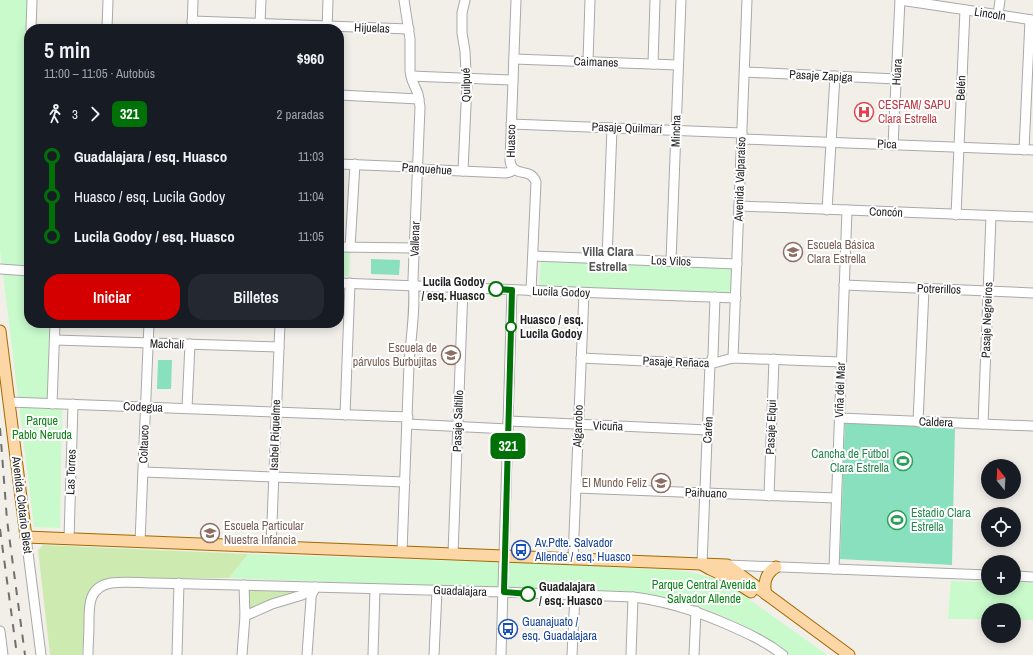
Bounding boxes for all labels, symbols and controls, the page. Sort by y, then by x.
street label: Lincoln [973,4,1007,24]
street label: Hijuelas [354,19,390,37]
text: 5 min [44,35,90,65]
text: $960 [297,48,324,69]
street label: Caimanes [573,53,619,71]
street label: Húara [888,58,906,86]
text: 11:00 – 11:05 · Autobús [44,65,155,82]
street label: Pasaje Zapiga [789,66,854,86]
street label: Quilpué [458,68,474,102]
street label: Belén [953,75,969,101]
place label: CESFAM/ SAPU Clara Estrella [878,97,951,127]
hospital icon: CESFAM/ SAPU Clara Estrella [853,101,875,123]
icon: walk [44,103,66,125]
icon: forward [84,103,106,125]
text: 321 [120,105,139,123]
text: 3 [72,106,78,123]
text: 2 paradas [277,106,324,123]
street label: Mincha [667,114,685,147]
street label: Pasaje Quilmarí [591,119,663,137]
street label: Huasco [503,124,519,158]
street label: Avenida Valparaíso [730,136,749,223]
street label: Pica [877,136,898,152]
text: Guadalajara / esq. Huasco [74,146,227,167]
text: 11:03 [298,148,324,165]
street label: Panquehue [401,159,453,179]
text: Huasco / esq. Lucila Godoy [74,186,225,207]
text: 11:04 [298,188,324,205]
street label: Concón [869,203,903,221]
street label: Vallenar [406,220,424,257]
text: Lucila Godoy / esq. Huasco [74,226,235,247]
text: 11:05 [298,228,324,245]
place label: Escuela Básica Clara Estrella [807,237,875,267]
school or university icon: Escuela Básica Clara Estrella [782,241,804,263]
district label: Villa Clara Estrella [582,243,634,275]
street label: Los Vilos [651,252,691,270]
button: Iniciar [44,274,180,320]
button: Billetes [188,274,324,320]
place label: Lucila Godoy / esq. Huasco [422,274,486,304]
street label: Potrerillos [917,280,961,298]
marker: Lucila Godoy / esq. Huasco [488,281,504,297]
street label: Pasaje Negreiros [978,282,996,358]
street label: Lucila Godoy [532,283,590,301]
place label: Huasco / esq. Lucila Godoy [520,312,584,342]
marker: Huasco / esq. Lucila Godoy [505,321,517,333]
street label: Machalí [150,335,185,353]
place label: Escuela de párvulos Burbujitas [353,340,437,370]
school or university icon: Escuela de párvulos Burbujitas [440,344,462,366]
street label: Pasaje Reñaca [642,353,710,371]
street label: Viña del Mar [831,361,849,418]
street label: Pasaje Saltillo [449,390,467,452]
street label: Codegua [123,398,164,416]
street label: Isabel Riquelme [266,399,284,471]
street label: Pasaje Elqui [762,399,780,455]
street label: Algarrobo [569,404,587,449]
park label: Parque Pablo Neruda [12,413,73,443]
street label: Caldera [919,413,954,431]
street label: Carén [699,416,717,444]
street label: Vicuña [592,417,624,435]
street label: Coltauco [135,424,153,464]
line badge: 321 [485,433,531,459]
text: 321 [498,437,518,455]
place label: Cancha de Fútbol Clara Estrella [811,446,890,476]
street label: Las Torres [62,449,80,495]
sports icon: Cancha de Fútbol Clara Estrella [892,450,914,472]
street label: Avenida Clotario Blest [8,455,36,555]
north arrow [981,459,1021,499]
map controls [981,459,1021,643]
school or university icon: El Mundo Feliz [650,472,672,494]
place label: El Mundo Feliz [582,475,647,491]
street label: Paihuano [685,484,727,502]
place label: Estadio Clara Estrella [911,505,971,535]
button: locate [981,507,1021,547]
sports icon: Estadio Clara Estrella [886,509,908,531]
place label: Escuela Particular Nuestra Infancia [224,518,305,548]
school or university icon: Escuela Particular Nuestra Infancia [199,522,221,544]
place label: Av.Pdte. Salvador Allende / esq. Huasco [534,535,631,565]
bus stop icon: Av.Pdte. Salvador Allende / esq. Huasco [510,539,532,561]
button: + [981,555,1021,595]
park label: Parque Central Avenida Salvador Allende [652,577,757,607]
place label: Guadalajara / esq. Huasco [539,579,602,609]
street label: Guadalajara [433,582,488,600]
marker: Guadalajara / esq. Huasco [520,586,536,602]
button: − [981,603,1021,643]
place label: Guanajuato / esq. Guadalajara [522,614,597,644]
bus stop icon: Guanajuato / esq. Guadalajara [497,618,519,640]

